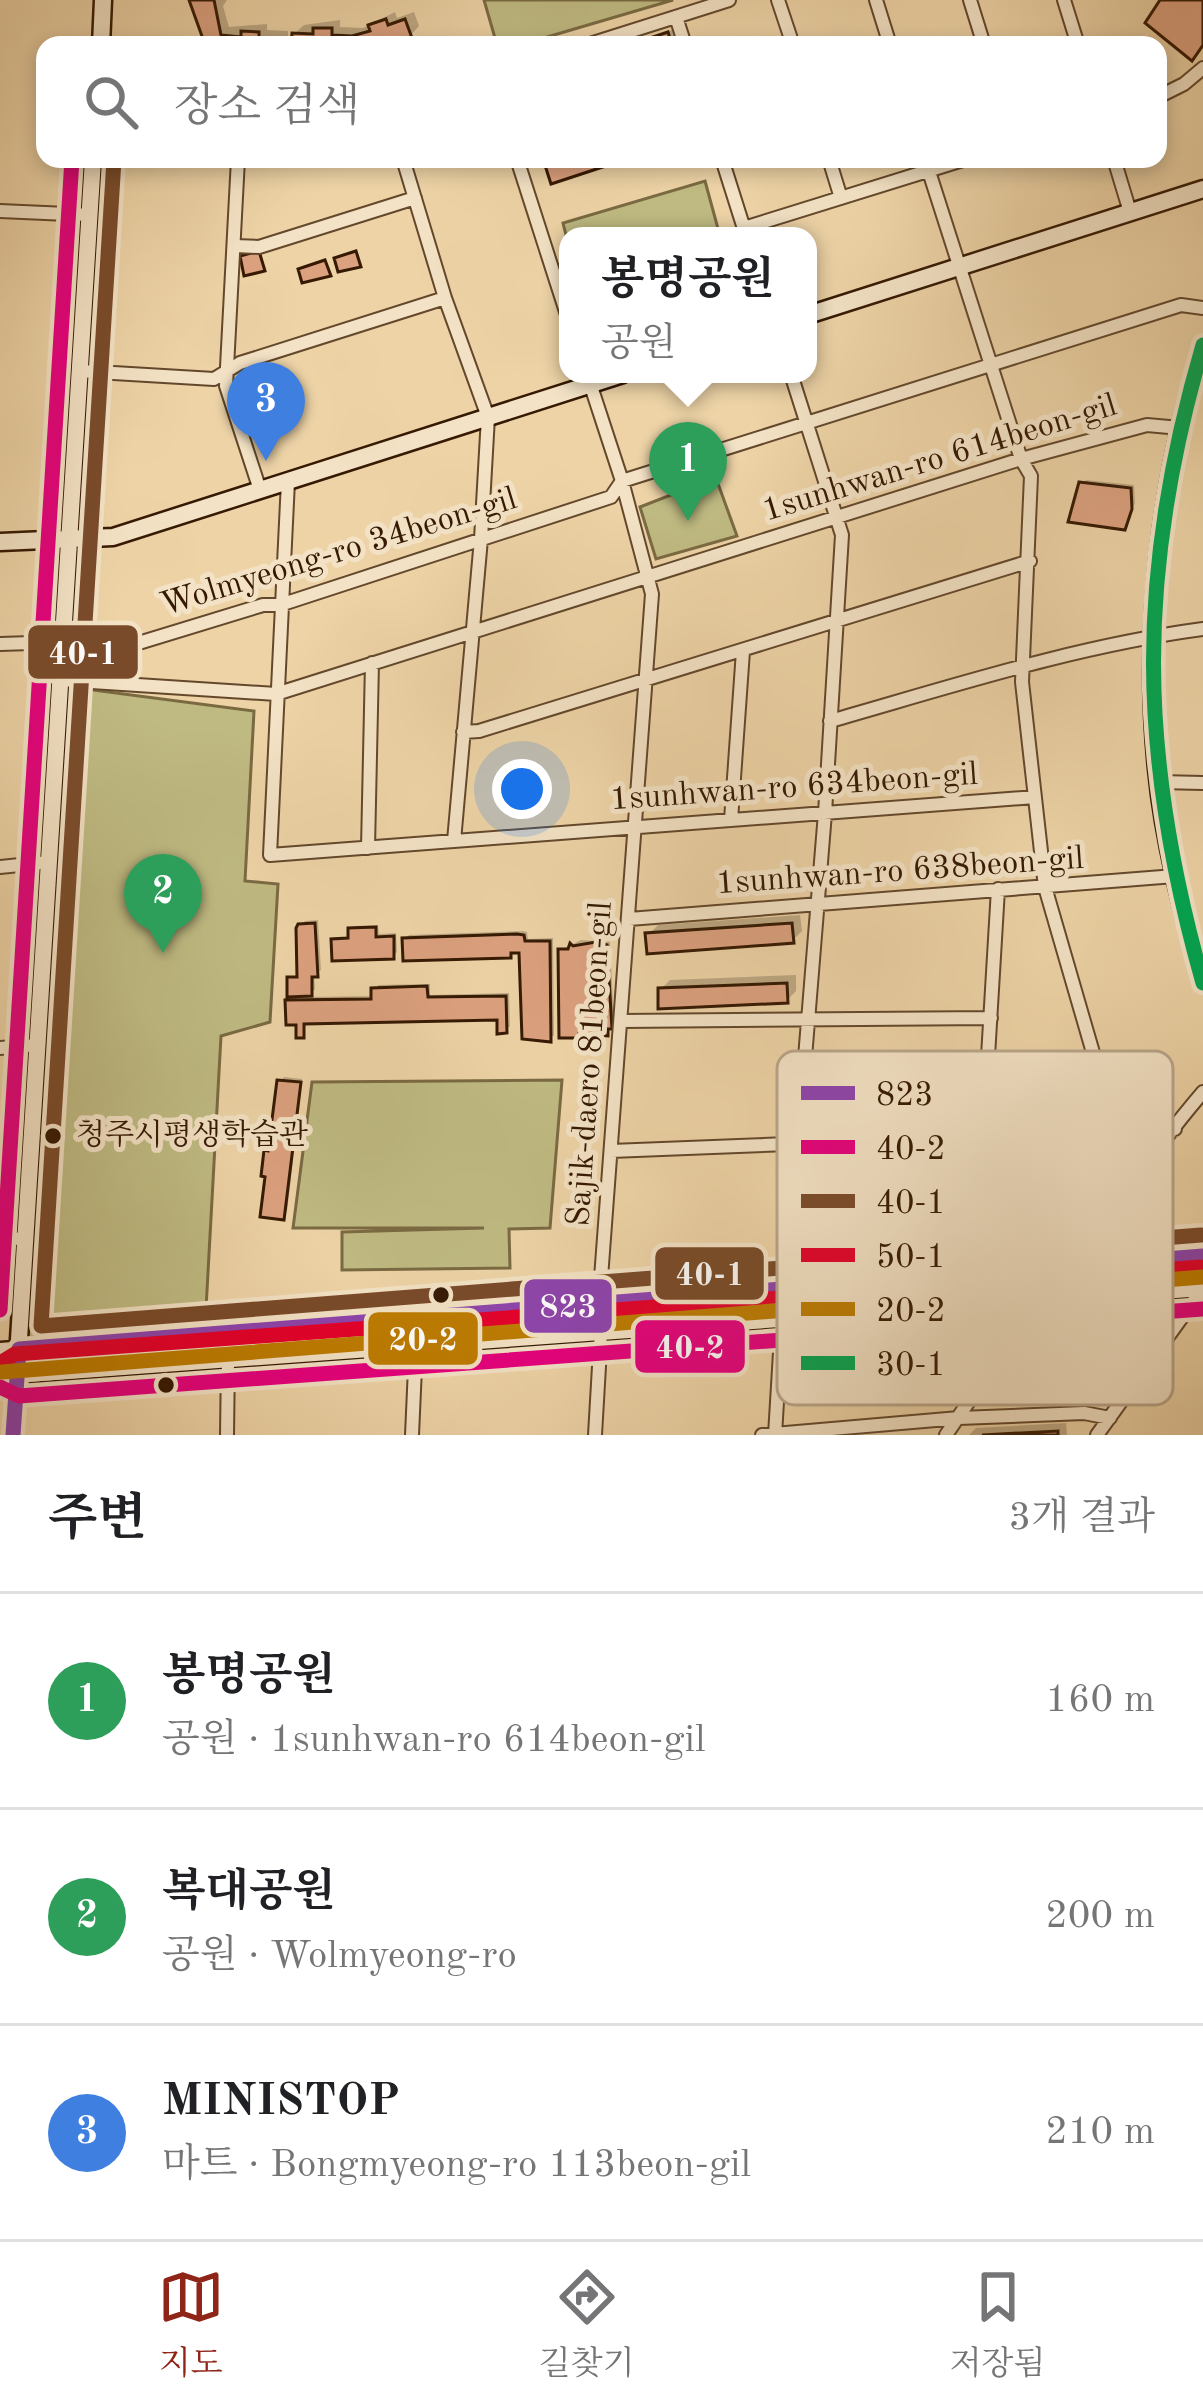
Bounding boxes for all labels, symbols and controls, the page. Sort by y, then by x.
search box [36,36,1167,168]
icon: search [78,69,144,135]
text: 장소 검색 [174,86,360,131]
popup [559,227,817,383]
text: 봉명공원 [601,259,775,304]
text: 공원 [601,325,676,364]
pin: 3 [227,362,305,461]
street label: 1sunhwan-ro 614beon-gil [759,389,1121,529]
pin: 1 [649,422,727,521]
street label: Wolmyeong-ro 34beon-gil [157,483,521,623]
line badge: 40-1 [26,623,140,681]
text: 40-1 [48,639,118,672]
your location [492,759,552,819]
street label: 1sunhwan-ro 634beon-gil [609,759,979,817]
street label: 1sunhwan-ro 638beon-gil [715,843,1085,901]
pin: 2 [124,854,202,953]
street label: Sajik-daero 81beon-gil [563,900,619,1228]
legend [777,1051,1173,1405]
text: 823 [876,1080,933,1113]
place label: 청주시평생학습관 [76,1118,309,1151]
marker: 청주시평생학습관 [42,1125,64,1147]
text: 40-2 [876,1134,946,1167]
text: 40-1 [876,1188,946,1221]
text: 50-1 [876,1242,946,1275]
line badge: 40-1 [653,1245,766,1302]
text: 40-1 [675,1260,745,1293]
line badge: 823 [522,1277,614,1335]
unlabelled marker [430,1284,452,1306]
text: 823 [539,1292,597,1325]
text: 20-2 [876,1296,946,1329]
line badge: 20-2 [366,1310,480,1367]
line badge: 40-2 [633,1318,747,1375]
text: 20-2 [388,1325,458,1358]
text: 40-2 [655,1333,725,1366]
text: 30-1 [876,1350,946,1383]
unlabelled marker [155,1374,177,1396]
text: 주변 [48,1495,147,1546]
text: 3개 결과 [1008,1499,1155,1538]
text: 봉명공원 [162,1655,336,1700]
text: 1 [76,1681,98,1720]
text: 160 m [1045,1681,1155,1720]
text: 공원 · 1sunhwan-ro 614beon-gil [162,1721,706,1760]
text: 복대공원 [162,1871,336,1916]
text: 2 [76,1897,98,1936]
text: 200 m [1045,1897,1155,1936]
text: 공원 · Wolmyeong-ro [162,1937,517,1976]
text: MINISTOP [162,2080,400,2125]
text: 3 [76,2113,98,2152]
text: 210 m [1045,2113,1155,2152]
text: 마트 · Bongmyeong-ro 113beon-gil [162,2146,751,2185]
tab: 지도 [158,2264,224,2386]
tab: 길찾기 [539,2264,634,2386]
tab: 저장됨 [950,2264,1045,2386]

